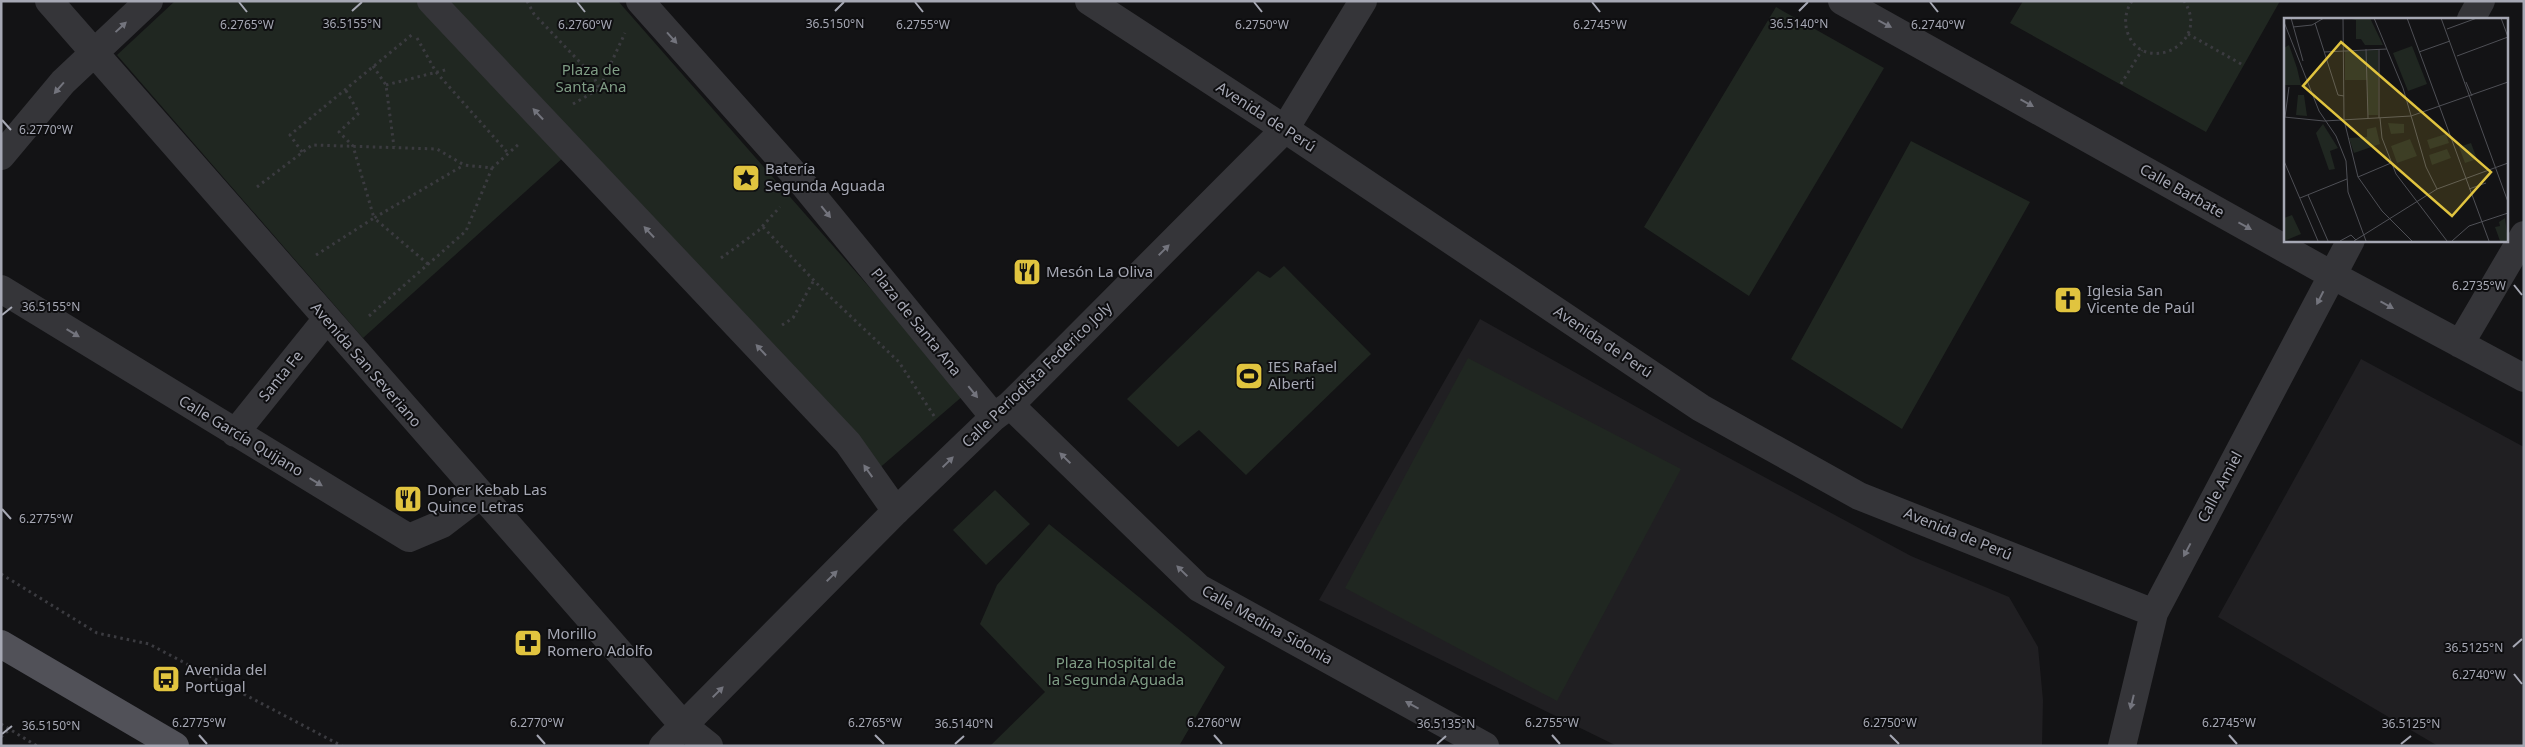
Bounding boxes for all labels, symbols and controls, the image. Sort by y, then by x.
text: 36.5155°N [323,15,381,32]
text: 36.5150°N [806,15,864,32]
text: 36.5140°N [1770,15,1828,32]
text: 6.2765°W [220,16,274,33]
text: 6.2760°W [558,16,612,33]
text: 6.2755°W [896,16,950,33]
text: 6.2750°W [1235,16,1289,33]
text: 6.2745°W [1573,16,1627,33]
text: 6.2740°W [1911,16,1965,33]
inset map [2284,18,2508,241]
one-way arrow [1878,20,1892,28]
one-way arrow [114,21,126,33]
one-way arrow [667,31,678,44]
park label: Plaza de Santa Ana [556,59,626,96]
street label: Avenida de Perú [1213,76,1320,156]
one-way arrow [53,81,64,94]
one-way arrow [2020,99,2034,108]
one-way arrow [532,108,544,120]
text: 6.2770°W [19,121,73,138]
place label: Batería Segunda Aguada [765,158,885,195]
street label: Calle Barbate [2137,159,2228,222]
place icon: Batería Segunda Aguada [731,163,761,193]
one-way arrow [821,205,832,218]
one-way arrow [2238,222,2252,230]
one-way arrow [643,226,655,238]
one-way arrow [1158,245,1170,257]
restaurant icon: Mesón La Oliva [1012,257,1042,287]
place label: Mesón La Oliva [1046,261,1153,281]
street label: Plaza de Santa Ana [867,263,966,379]
text: 6.2735°W [2452,277,2506,294]
place label: Iglesia San Vicente de Paúl [2087,280,2195,317]
church icon: Iglesia San Vicente de Paúl [2053,285,2083,315]
one-way arrow [2316,291,2324,306]
street label: Calle Periodista Federico Joly [957,297,1116,451]
text: 36.5155°N [22,298,80,315]
street label: Avenida San Severiano [307,298,427,431]
street label: Avenida de Perú [1550,301,1657,382]
one-way arrow [2380,301,2394,309]
one-way arrow [66,328,79,338]
one-way arrow [755,344,767,356]
street label: Santa Fe [254,346,307,405]
place label: IES Rafael Alberti [1268,356,1337,393]
sports icon: IES Rafael Alberti [1234,361,1264,391]
one-way arrow [968,385,979,398]
street label: Calle García Quijano [175,390,308,480]
street label: Calle Amiel [2192,447,2246,526]
one-way arrow [1059,452,1071,464]
one-way arrow [941,456,953,468]
one-way arrow [863,465,873,478]
one-way arrow [309,477,322,486]
place label: Doner Kebab Las Quince Letras [427,479,547,516]
restaurant icon: Doner Kebab Las Quince Letras [393,484,423,514]
street label: Avenida de Perú [1901,502,2015,564]
text: 6.2775°W [19,510,73,527]
one-way arrow [2183,543,2191,558]
one-way arrow [1176,565,1188,577]
one-way arrow [826,570,838,582]
street label: Calle Medina Sidonia [1198,580,1336,668]
place label: Morillo Romero Adolfo [547,623,653,660]
pharmacy icon: Morillo Romero Adolfo [513,628,543,658]
text: 36.5125°N [2445,639,2503,656]
park label: Plaza Hospital de la Segunda Aguada [1048,652,1184,689]
place label: Avenida del Portugal [185,659,267,696]
bus stop icon: Avenida del Portugal [151,664,181,694]
text: 6.2740°W [2452,666,2506,683]
one-way arrow [712,686,724,698]
one-way arrow [2128,695,2136,710]
one-way arrow [1405,701,1419,710]
text: 6.2775°W [172,714,226,731]
text: 6.2770°W [510,714,564,731]
text: 6.2765°W [848,714,902,731]
text: 6.2760°W [1187,714,1241,731]
text: 6.2755°W [1525,714,1579,731]
text: 6.2750°W [1863,714,1917,731]
text: 6.2745°W [2202,714,2256,731]
text: 36.5140°N [935,715,993,732]
text: 36.5135°N [1417,715,1475,732]
text: 36.5125°N [2382,715,2440,732]
text: 36.5150°N [22,717,80,734]

